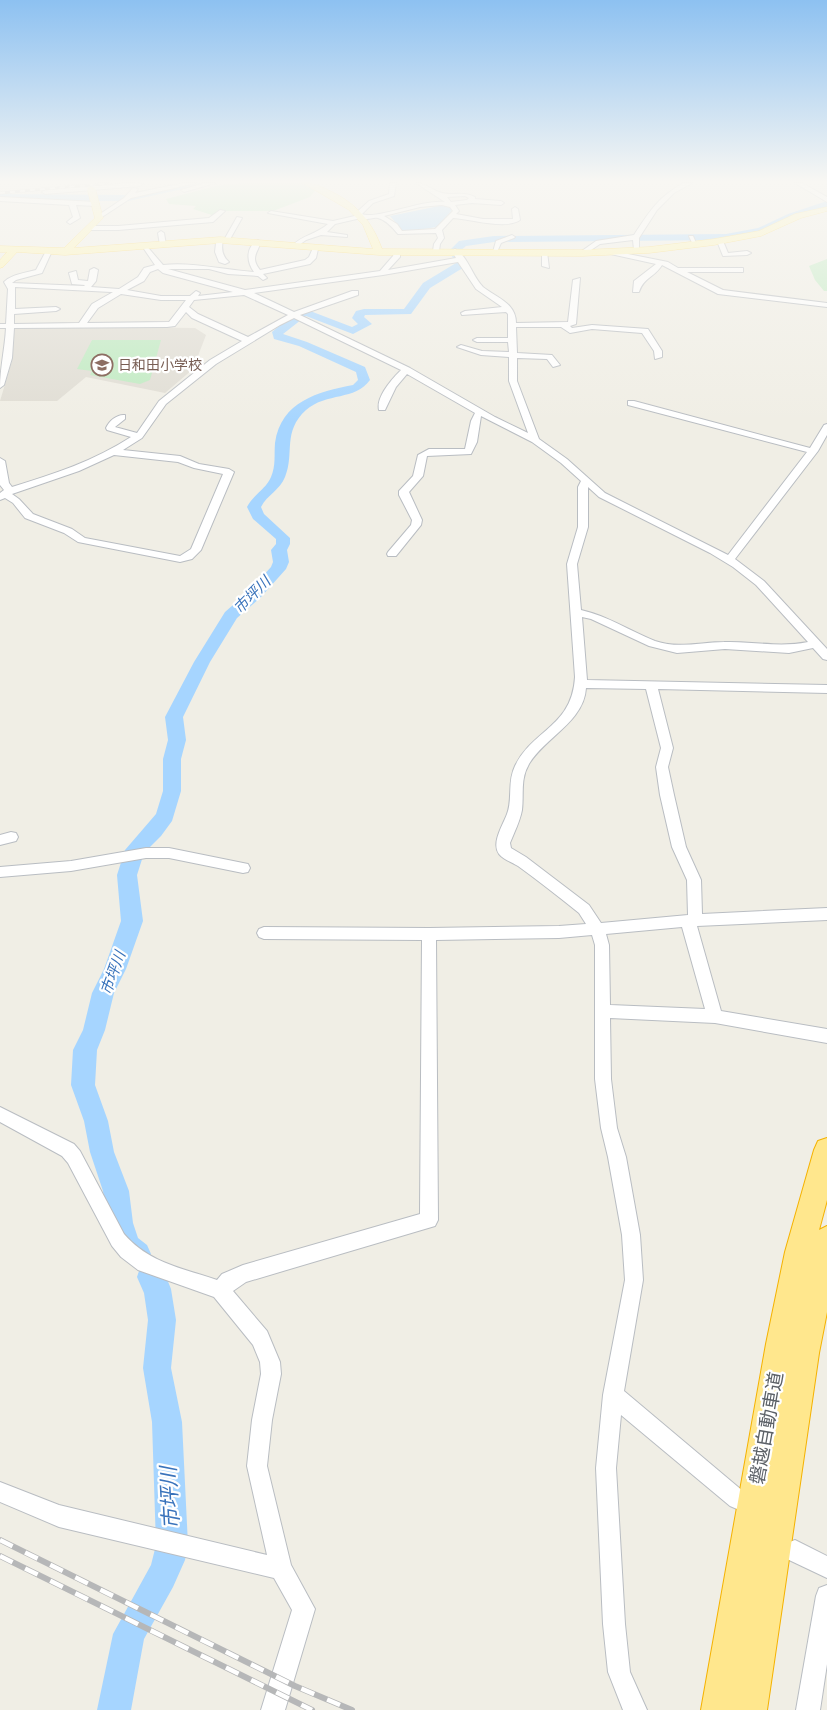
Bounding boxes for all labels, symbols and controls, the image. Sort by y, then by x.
school or university icon: 日和田小学校 [90,353,114,377]
place label: 日和田小学校 [118,356,202,376]
water label: 市坪川 [229,571,277,619]
water label: 市坪川 [96,947,132,998]
street label: 磐越自動車道 [744,1370,791,1487]
water label: 市坪川 [153,1464,187,1530]

